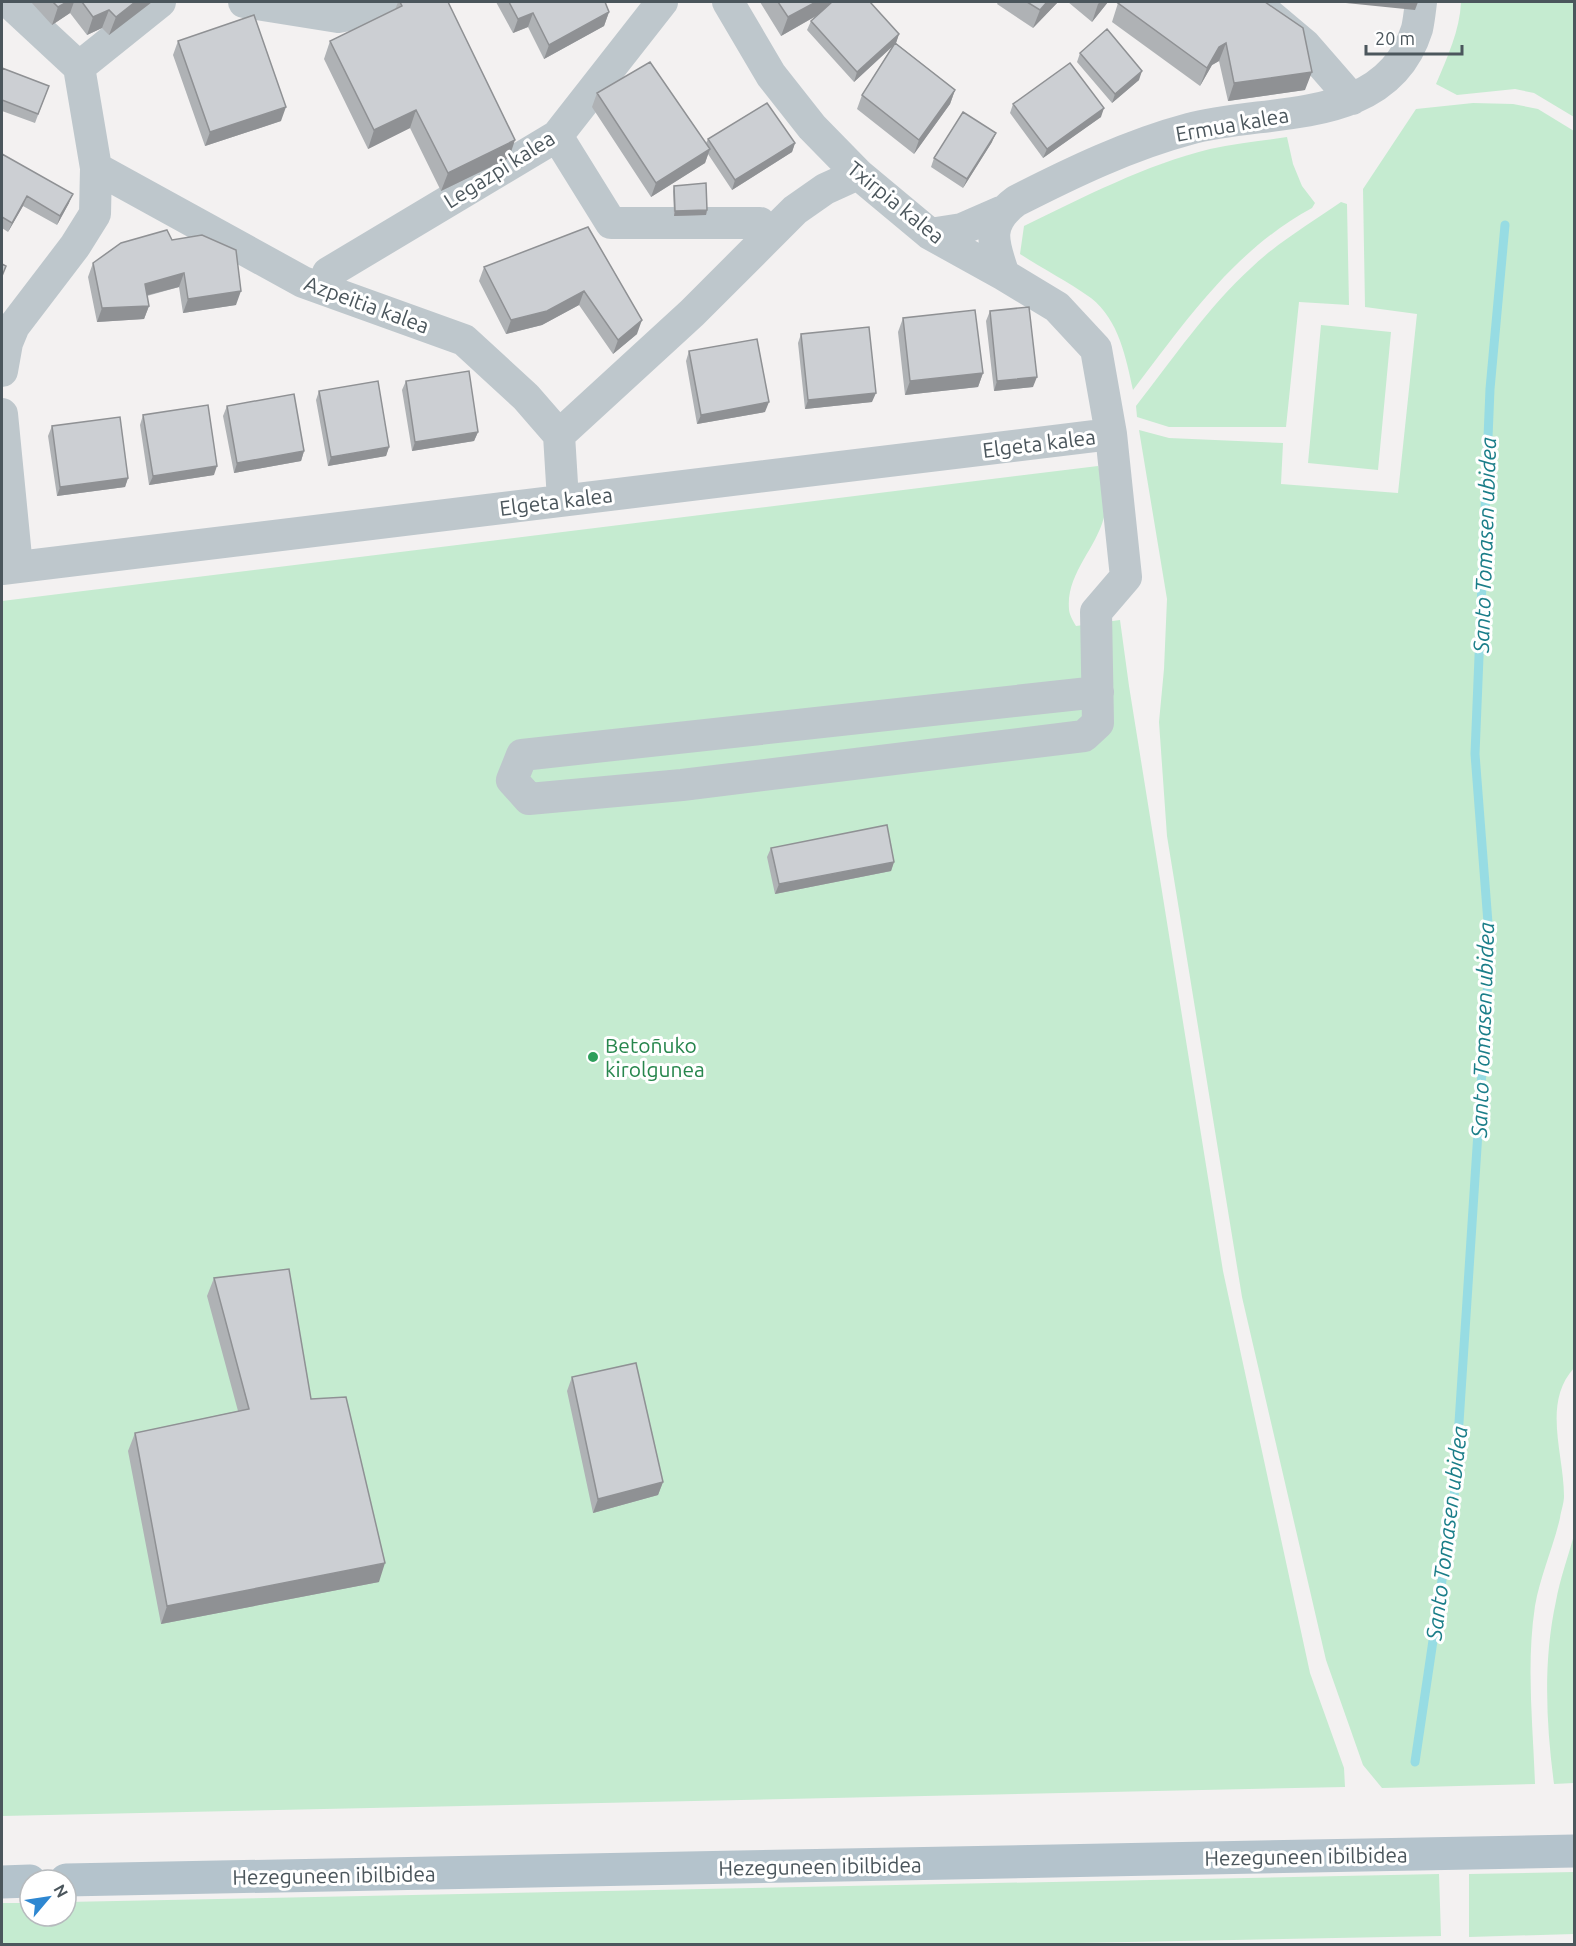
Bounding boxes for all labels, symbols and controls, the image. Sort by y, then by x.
scale bar [1366,18,1462,56]
text: 20 m [1375,28,1415,48]
street label: Ermua kalea [1173,102,1291,146]
street label: Legazpi kalea [439,125,559,213]
street label: Txirpia kalea [843,156,949,248]
street label: Azpeitia kalea [301,270,433,338]
street label: Elgeta kalea [981,424,1097,462]
water label: Santo Tomasen ubidea [1468,437,1500,654]
street label: Elgeta kalea [498,482,614,520]
water label: Santo Tomasen ubidea [1466,922,1498,1139]
place label: Betoñuko kirolgunea [605,1033,705,1081]
marker: Betoñuko kirolgunea [586,1050,600,1064]
water label: Santo Tomasen ubidea [1420,1424,1472,1643]
street label: Hezeguneen ibilbidea [1204,1842,1408,1870]
street label: Hezeguneen ibilbidea [718,1852,922,1880]
street label: Hezeguneen ibilbidea [232,1861,436,1889]
north arrow [18,1868,78,1928]
text: N [50,1881,72,1900]

